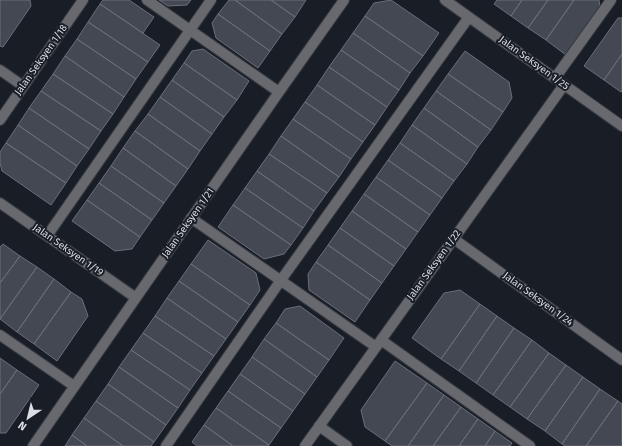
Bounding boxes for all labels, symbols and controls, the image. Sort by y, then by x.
street label: Jalan Seksyen 1/18 [12,22,70,98]
street label: Jalan Seksyen 1/25 [497,34,571,92]
street label: Jalan Seksyen 1/21 [159,186,217,260]
street label: Jalan Seksyen 1/19 [31,221,105,279]
street label: Jalan Seksyen 1/22 [405,228,463,302]
street label: Jalan Seksyen 1/24 [501,270,576,329]
north arrow [8,398,48,438]
text: N [16,418,29,433]

